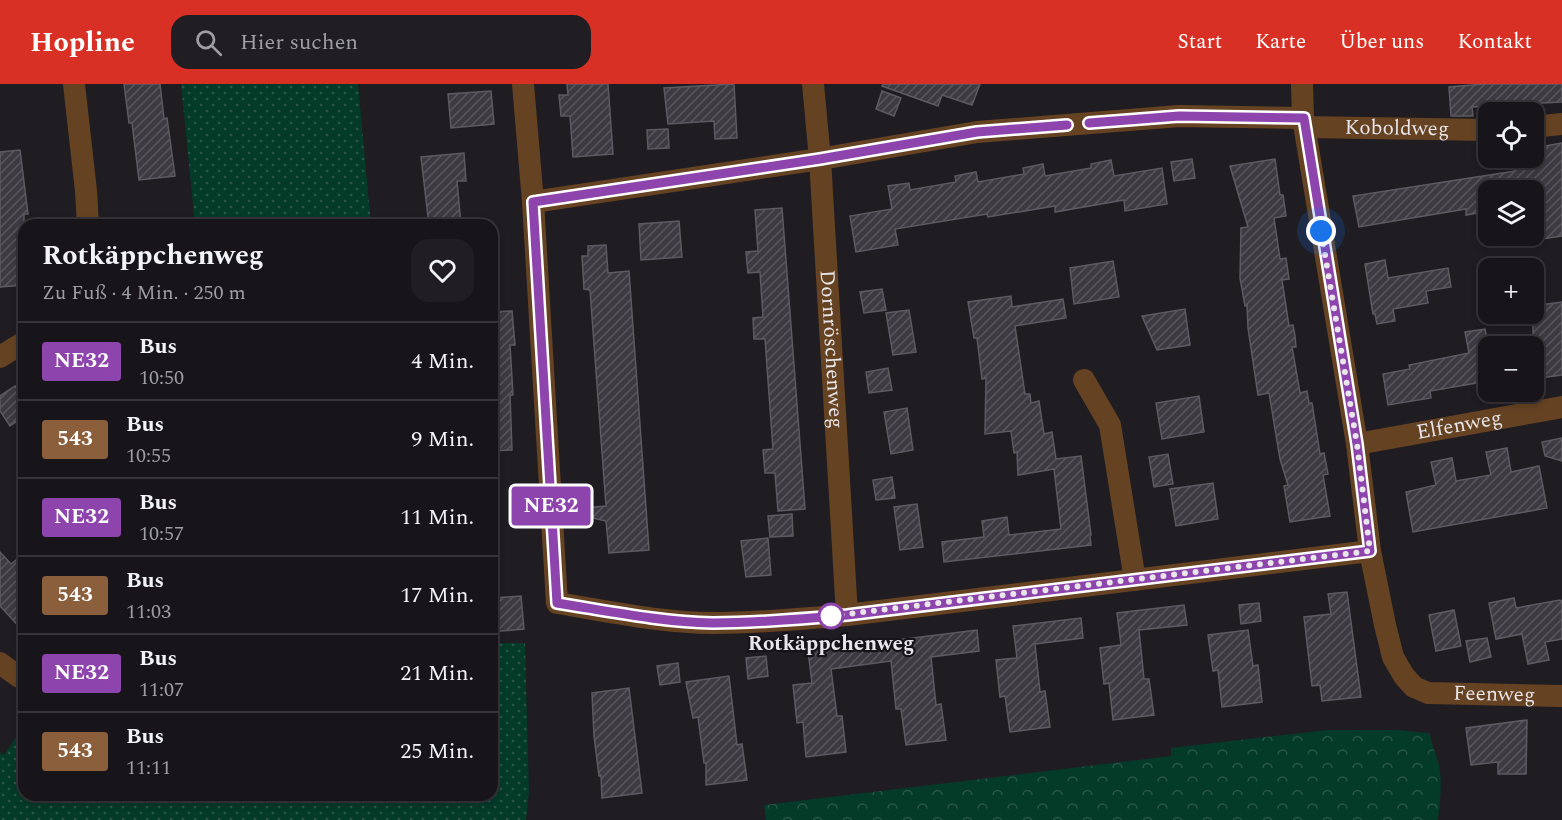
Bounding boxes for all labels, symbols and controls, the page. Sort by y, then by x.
search box [171,15,591,69]
text: Hopline [30,21,135,64]
icon: search [192,26,225,59]
text: Hier suchen [240,26,358,59]
text: Start [1177,26,1222,58]
text: Karte [1255,26,1306,58]
text: Über uns [1339,26,1424,58]
text: Kontakt [1457,26,1532,58]
map controls [1478,102,1544,402]
button: locate [1478,102,1544,168]
street label: Koboldweg [1344,112,1450,145]
button: layers [1478,180,1544,246]
your location [1306,216,1336,246]
text: Rotkäppchenweg [42,234,264,277]
button: heart [411,239,474,302]
button: + [1478,258,1544,324]
street label: Dornröschenweg [811,269,852,430]
text: Zu Fuß · 4 Min. · 250 m [42,278,246,308]
text: Bus [139,330,177,363]
button: − [1478,336,1544,402]
text: NE32 [54,345,109,377]
text: 4 Min. [411,345,474,378]
text: 10:50 [139,363,184,393]
street label: Elfenweg [1414,402,1505,449]
text: Bus [126,408,164,441]
text: 543 [57,423,93,455]
text: 9 Min. [411,423,474,456]
text: 10:55 [126,441,171,471]
text: Bus [139,486,177,519]
line badge: NE32 [509,486,593,526]
text: NE32 [524,490,578,522]
text: NE32 [54,501,109,533]
text: 11 Min. [400,501,474,534]
text: 10:57 [139,519,184,549]
text: Bus [126,564,164,597]
text: 543 [57,579,93,611]
text: 17 Min. [400,579,474,612]
text: 11:03 [126,597,171,627]
marker: Rotkäppchenweg [818,603,844,629]
place label: Rotkäppchenweg [748,628,914,660]
text: Bus [139,642,177,675]
text: NE32 [54,657,109,689]
text: 21 Min. [400,657,474,690]
text: 11:07 [139,675,184,705]
street label: Feenweg [1453,678,1536,711]
text: Bus [126,720,164,753]
text: 543 [57,735,93,767]
text: 25 Min. [400,735,474,768]
text: 11:11 [126,753,171,783]

